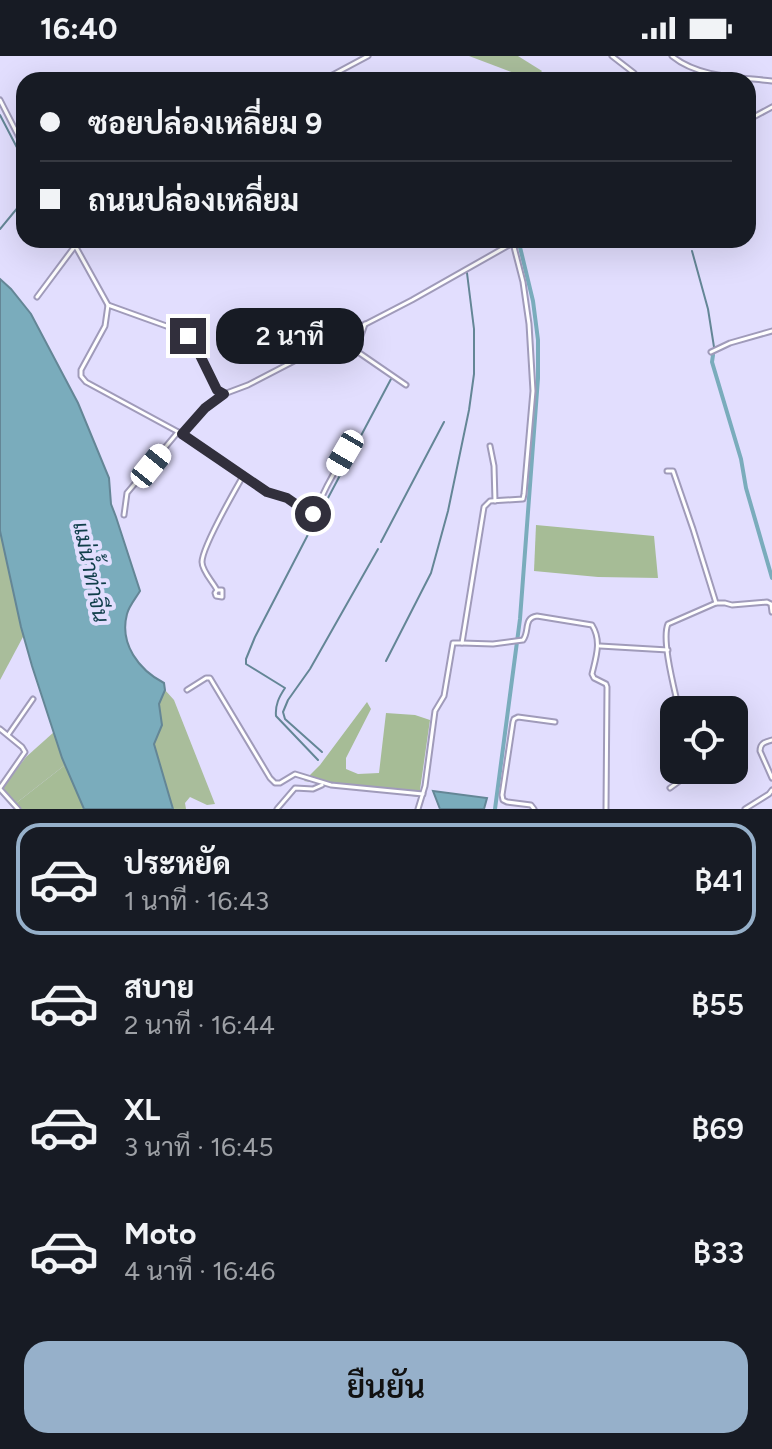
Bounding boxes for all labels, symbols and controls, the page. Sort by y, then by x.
text: 16:40 [40,10,118,47]
text: ซอยปล่องเหลี่ยม 9 [88,105,322,142]
text: ถนนปล่องเหลี่ยม [88,182,299,219]
callout: 2 นาที [216,308,364,364]
route end [170,318,206,354]
text: 2 นาที [256,320,324,352]
car [323,426,367,480]
car [127,440,175,492]
route start [295,496,331,532]
water label: แม่น้ำท่าจีน [67,518,121,625]
map controls [660,696,748,784]
button: locate [660,696,748,784]
icon: car [28,843,100,915]
text: ประหยัด [124,845,231,882]
text: ฿41 [695,862,744,899]
text: 1 นาที · 16:43 [124,885,269,917]
icon: car [28,967,100,1039]
text: สบาย [124,969,194,1006]
text: ฿55 [691,986,744,1023]
text: 2 นาที · 16:44 [124,1009,275,1041]
icon: car [28,1091,100,1163]
text: XL [124,1091,160,1128]
text: ฿69 [692,1110,744,1147]
text: 3 นาที · 16:45 [124,1131,273,1163]
icon: car [28,1215,100,1287]
text: Moto [124,1215,196,1252]
text: ฿33 [693,1234,744,1271]
text: 4 นาที · 16:46 [124,1255,275,1287]
button: ยืนยัน [24,1341,748,1433]

